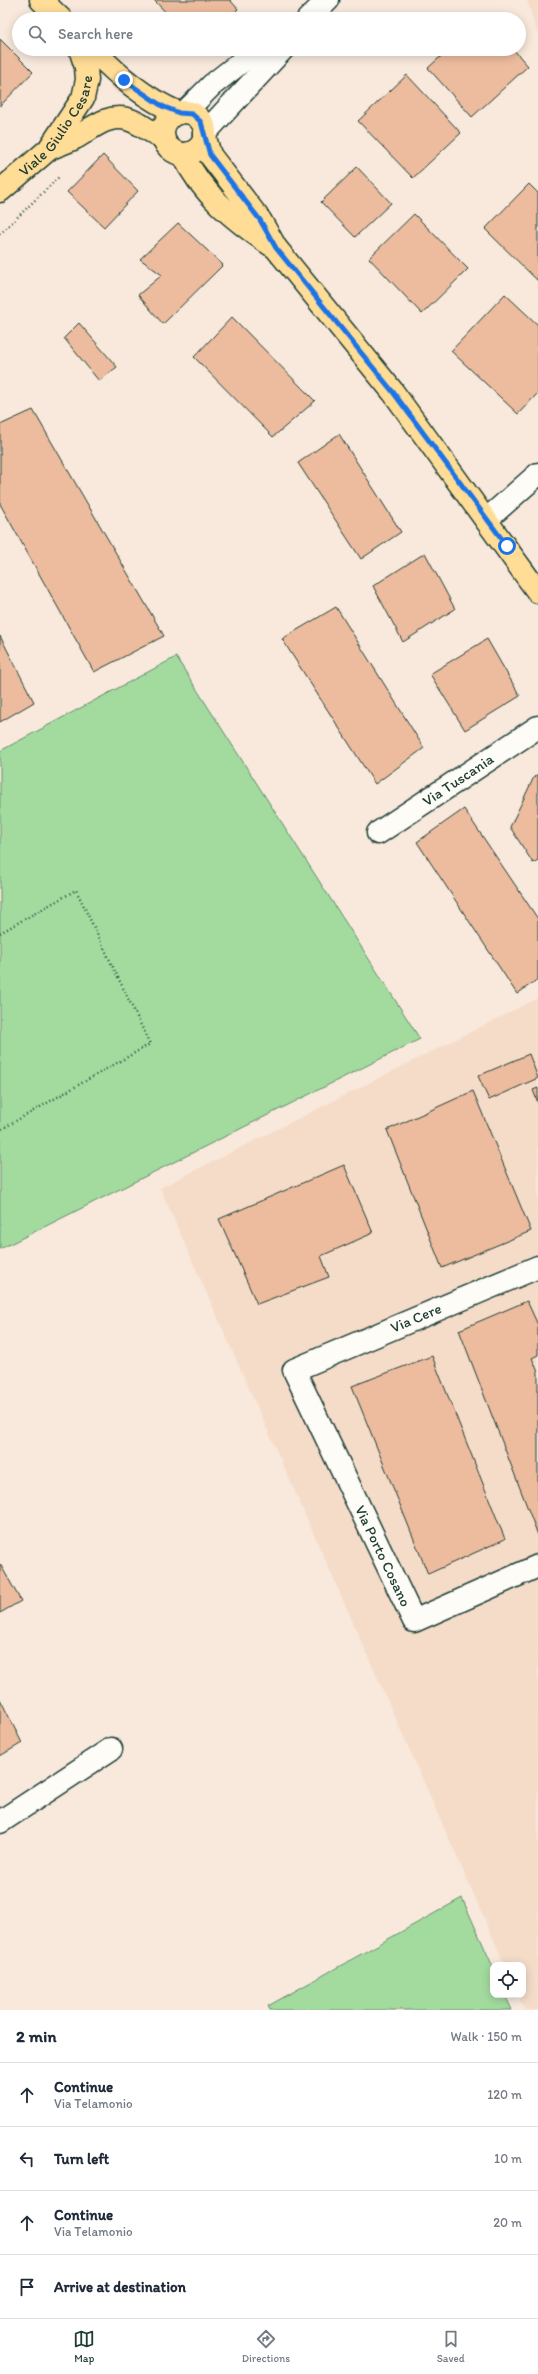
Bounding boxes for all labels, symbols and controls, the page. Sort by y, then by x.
search box [12,12,526,56]
icon: search [26,23,48,45]
text: Search here [58,25,133,43]
route end [115,71,133,89]
street label: Viale Giulio Cesare [15,75,96,180]
route start [498,537,516,555]
street label: Via Tuscania [419,750,497,810]
street label: Via Cere [388,1299,444,1337]
street label: Via Porto Cosano [351,1502,415,1610]
map controls [490,1962,526,1998]
button: locate [490,1962,526,1998]
text: 2 min [16,2026,56,2046]
text: Walk · 150 m [451,2029,522,2044]
text: Continue [54,2078,113,2096]
icon: ahead [16,2084,38,2106]
text: 120 m [487,2087,522,2102]
text: Via Telamonio [54,2096,133,2111]
icon: left [16,2148,38,2170]
text: Turn left [54,2150,109,2168]
text: 10 m [494,2151,522,2166]
text: Continue [54,2206,113,2224]
icon: ahead [16,2212,38,2234]
text: 20 m [493,2215,522,2230]
text: Via Telamonio [54,2224,133,2239]
icon: arrive [16,2276,38,2298]
text: Arrive at destination [54,2278,186,2296]
tab: Map [73,2328,95,2365]
tab: Directions [242,2328,290,2365]
tab: Saved [437,2328,465,2365]

